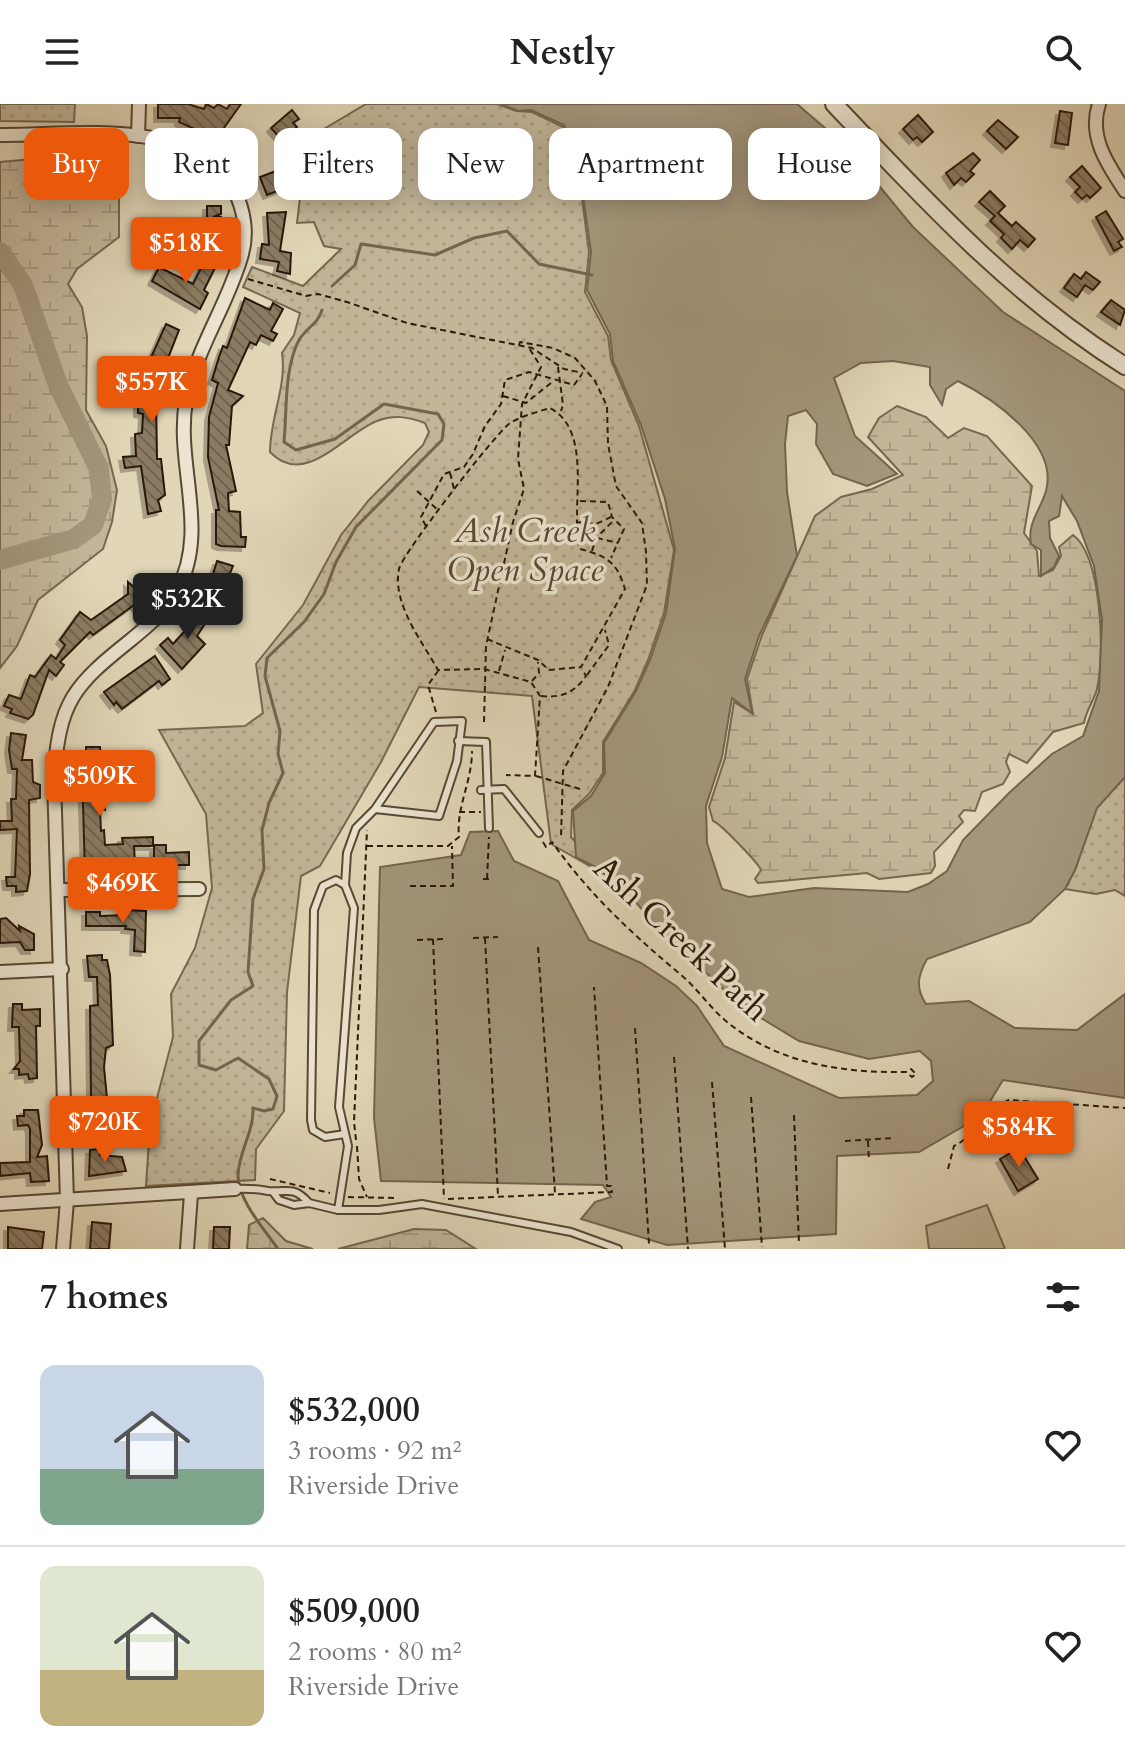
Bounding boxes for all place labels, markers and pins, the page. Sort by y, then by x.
pin: $518K [130,217,242,285]
pin: $557K [96,356,208,424]
pin: $532K [132,573,244,641]
pin: $509K [44,750,156,818]
pin: $469K [67,857,179,925]
pin: $720K [49,1096,161,1164]
pin: $584K [963,1101,1075,1169]

